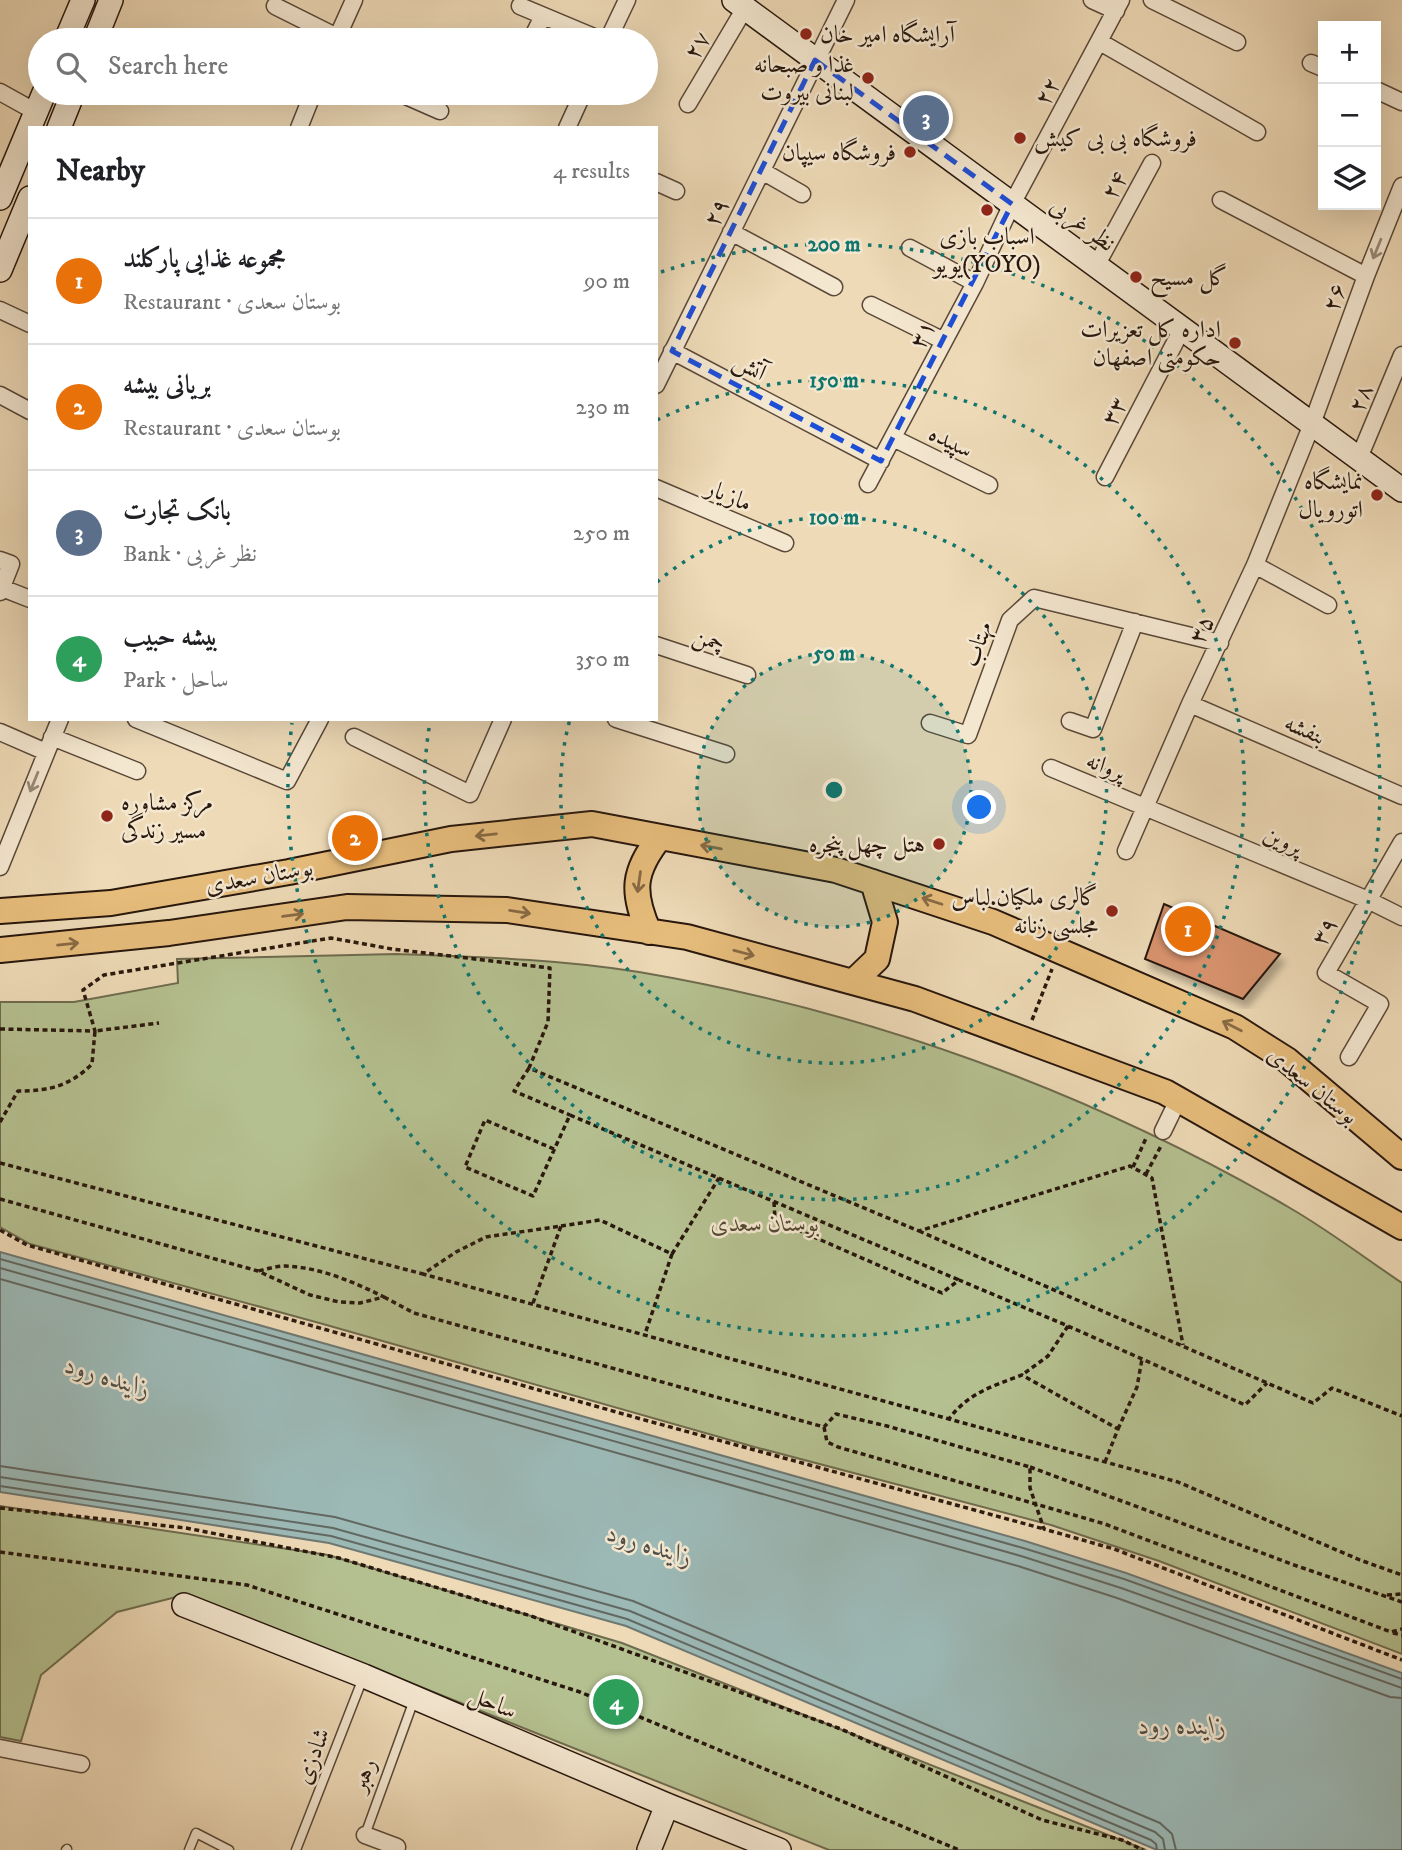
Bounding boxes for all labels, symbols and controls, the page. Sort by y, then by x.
place label: آرایشگاه امیر خان [820,19,958,50]
map controls [1318,21,1381,210]
button: + [1318,21,1381,84]
street label: ۲۷ [678,26,718,65]
marker: آرایشگاه امیر خان [798,26,814,42]
search box [28,28,658,105]
icon: search [52,48,90,86]
text: Search here [108,50,228,83]
place label: غذا و صبحانه لبنانی بیروت [754,50,854,108]
marker: غذا و صبحانه لبنانی بیروت [860,70,876,86]
street label: ۲۲ [1028,72,1068,111]
button: − [1318,84,1381,147]
pin: 3 [903,92,949,144]
place label: فروشگاه بی بی کیش [1034,123,1197,155]
marker: فروشگاه بی بی کیش [1012,130,1028,146]
place label: فروشگاه سیپان [782,137,896,168]
marker: فروشگاه سیپان [902,144,918,160]
button: layers [1318,147,1381,210]
text: Nearby [56,153,145,190]
text: 4 results [553,157,630,186]
street label: ۲۴ [1095,166,1135,205]
street label: نظر غربی [1043,191,1121,259]
street label: ۲۹ [697,193,737,232]
marker: اسباب بازی یویو(YOYO) [979,202,995,218]
place label: اسباب بازی یویو(YOYO) [931,222,1041,280]
text: 200 m [807,232,861,258]
one-way arrow [1369,238,1382,260]
text: مجموعه غذایی پارکلند [123,243,286,276]
place label: گل مسیح [1150,262,1228,298]
text: 1 [75,267,83,296]
text: 90 m [584,267,630,296]
marker: گل مسیح [1128,269,1144,285]
street label: ۲۶ [1316,279,1354,316]
text: Restaurant · بوستان سعدی [123,288,341,317]
street label: ۳۱ [903,315,943,354]
place label: اداره کل تعزیرات حکومتی اصفهان [1080,315,1221,374]
marker: اداره کل تعزیرات حکومتی اصفهان [1227,335,1243,351]
street label: آتش [728,346,774,389]
text: 150 m [809,368,859,394]
text: بریانی بیشه [123,369,211,402]
street label: ۲۸ [1342,380,1380,417]
street label: ۳۳ [1095,392,1135,431]
text: 2 [73,393,85,422]
text: 230 m [576,393,630,422]
text: Restaurant · بوستان سعدی [123,414,341,443]
street label: سپیده [923,418,978,466]
place label: نمایشگاه اتورویال [1298,466,1363,525]
street label: مازیار [699,472,756,519]
marker: نمایشگاه اتورویال [1369,487,1385,503]
text: بانک تجارت [123,495,231,528]
text: 100 m [809,505,859,531]
text: 3 [75,519,83,548]
text: 250 m [573,519,630,548]
text: Bank · نظر غربی [123,540,257,569]
street label: ۳۵ [1182,610,1221,648]
street label: مهتاب [956,617,1000,671]
text: بیشه حبیب [123,621,218,654]
street label: چمن [689,621,729,659]
text: 50 m [812,641,855,667]
text: 4 [72,645,86,674]
text: 350 m [575,645,630,674]
text: Park · ساحل [123,666,228,695]
street label: بنفشه [1280,708,1330,752]
street label: پروانه [1082,746,1132,789]
one-way arrow [27,771,40,793]
centre of rings [822,778,846,802]
place label: مرکز مشاوره مسیر زندگی [121,788,213,846]
your location [962,790,996,824]
marker: مرکز مشاوره مسیر زندگی [99,808,115,824]
pin: 2 [332,812,378,864]
street label: پروین [1258,819,1309,864]
one-way arrow [475,829,498,842]
place label: هتل چهل پنجره [809,830,925,861]
marker: هتل چهل پنجره [931,836,947,852]
one-way arrow [700,839,723,853]
street label: بوستان سعدی [203,853,315,901]
one-way arrow [632,870,645,893]
place label: گالری ملکیان.لباس مجلسی زنانه [951,882,1098,942]
one-way arrow [921,894,943,906]
marker: گالری ملکیان.لباس مجلسی زنانه [1104,903,1120,919]
pin: 1 [1165,903,1211,955]
one-way arrow [508,906,531,919]
one-way arrow [282,908,304,921]
street label: ۳۹ [1305,912,1345,951]
one-way arrow [56,937,79,950]
one-way arrow [733,947,755,960]
one-way arrow [1222,1019,1243,1033]
street label: بوستان سعدی [1261,1040,1364,1132]
park label: بوستان سعدی [711,1209,820,1239]
water label: زاینده رود [61,1349,155,1406]
water label: زاینده رود [603,1517,697,1574]
pin: 4 [593,1676,639,1728]
street label: ساحل [464,1680,521,1727]
water label: زاینده رود [1138,1710,1226,1743]
street label: شادزی [289,1724,337,1789]
street label: رهبر [343,1754,384,1799]

